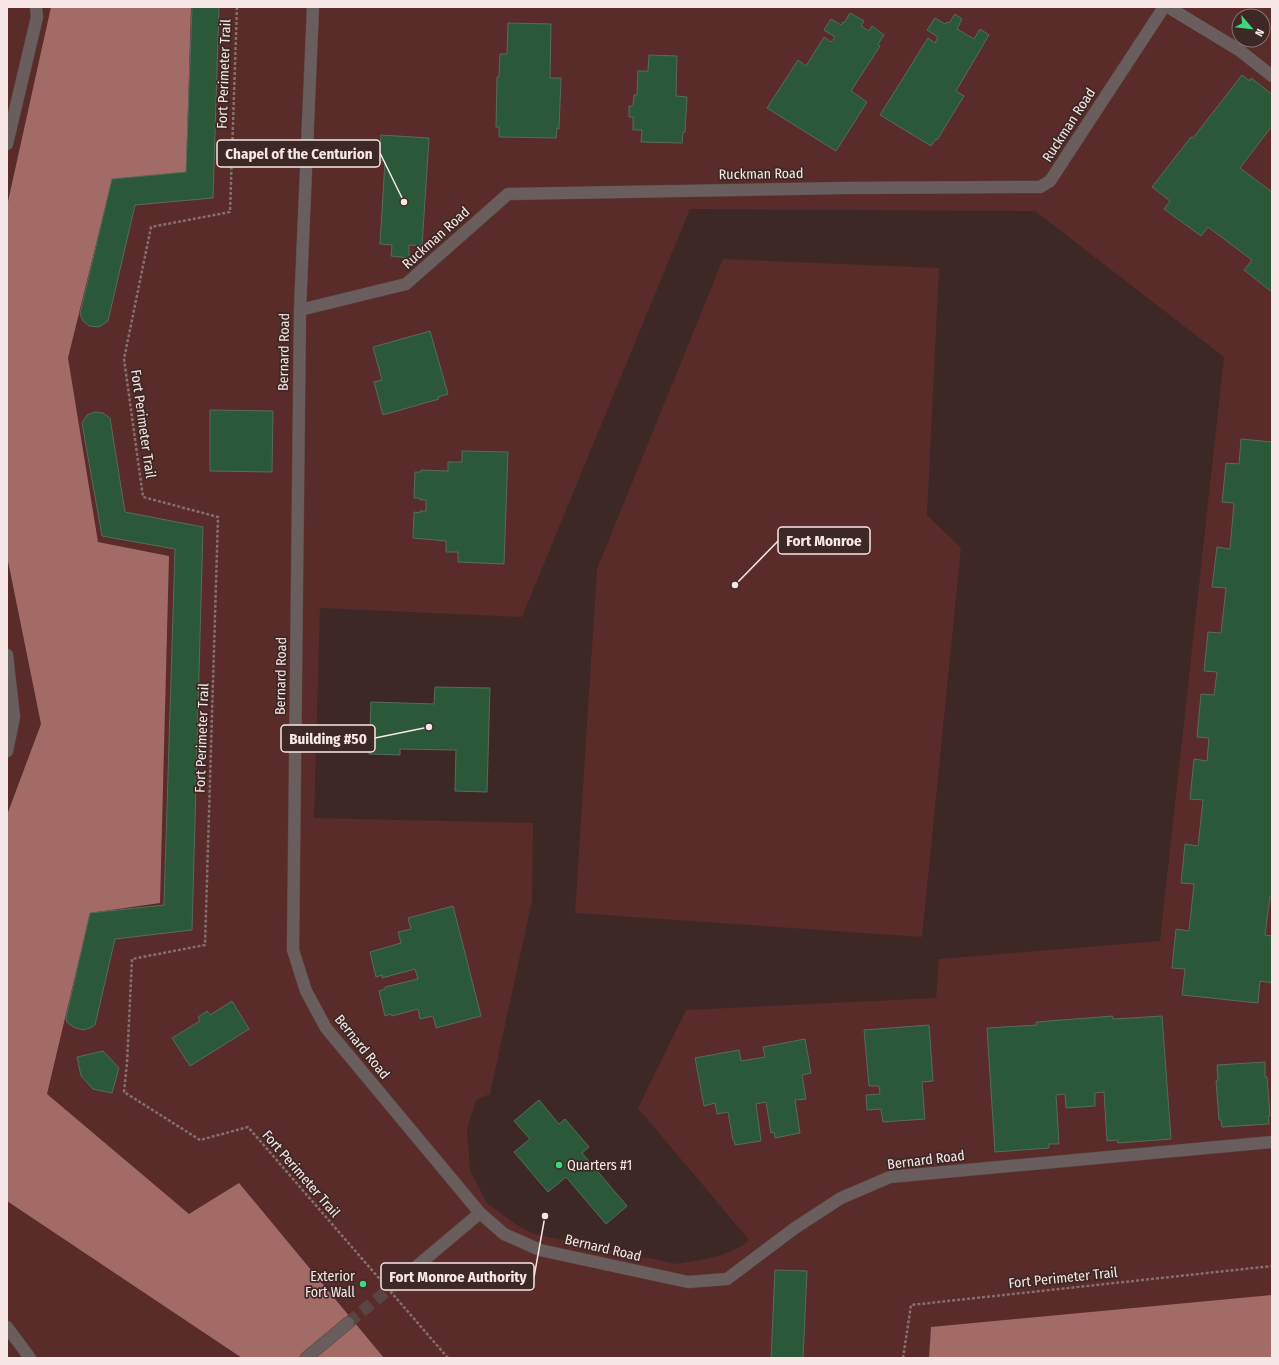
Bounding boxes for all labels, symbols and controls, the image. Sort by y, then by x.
north arrow [1231,8,1271,48]
street label: Fort Perimeter Trail [214,19,234,129]
text: N [1252,26,1267,38]
street label: Ruckman Road [1039,85,1099,165]
callout: Chapel of the Centurion [217,140,380,167]
text: Chapel of the Centurion [225,145,373,163]
street label: Ruckman Road [718,165,804,183]
street label: Ruckman Road [399,203,473,273]
street label: Bernard Road [275,313,293,391]
street label: Fort Perimeter Trail [127,368,159,480]
callout: Fort Monroe [778,527,870,554]
text: Fort Monroe [786,532,862,550]
street label: Bernard Road [272,637,290,715]
street label: Fort Perimeter Trail [192,683,212,793]
callout: Building #50 [281,725,375,752]
text: Building #50 [289,730,367,748]
street label: Bernard Road [331,1011,393,1083]
street label: Fort Perimeter Trail [259,1127,344,1221]
street label: Bernard Road [886,1147,966,1173]
place label: Quarters #1 [567,1157,632,1174]
marker: Quarters #1 [554,1160,564,1170]
street label: Bernard Road [563,1231,643,1265]
callout: Fort Monroe Authority [381,1263,534,1290]
street label: Fort Perimeter Trail [1008,1264,1119,1292]
place label: Exterior Fort Wall [305,1268,355,1301]
text: Fort Monroe Authority [389,1268,528,1286]
marker: Exterior Fort Wall [358,1279,368,1289]

